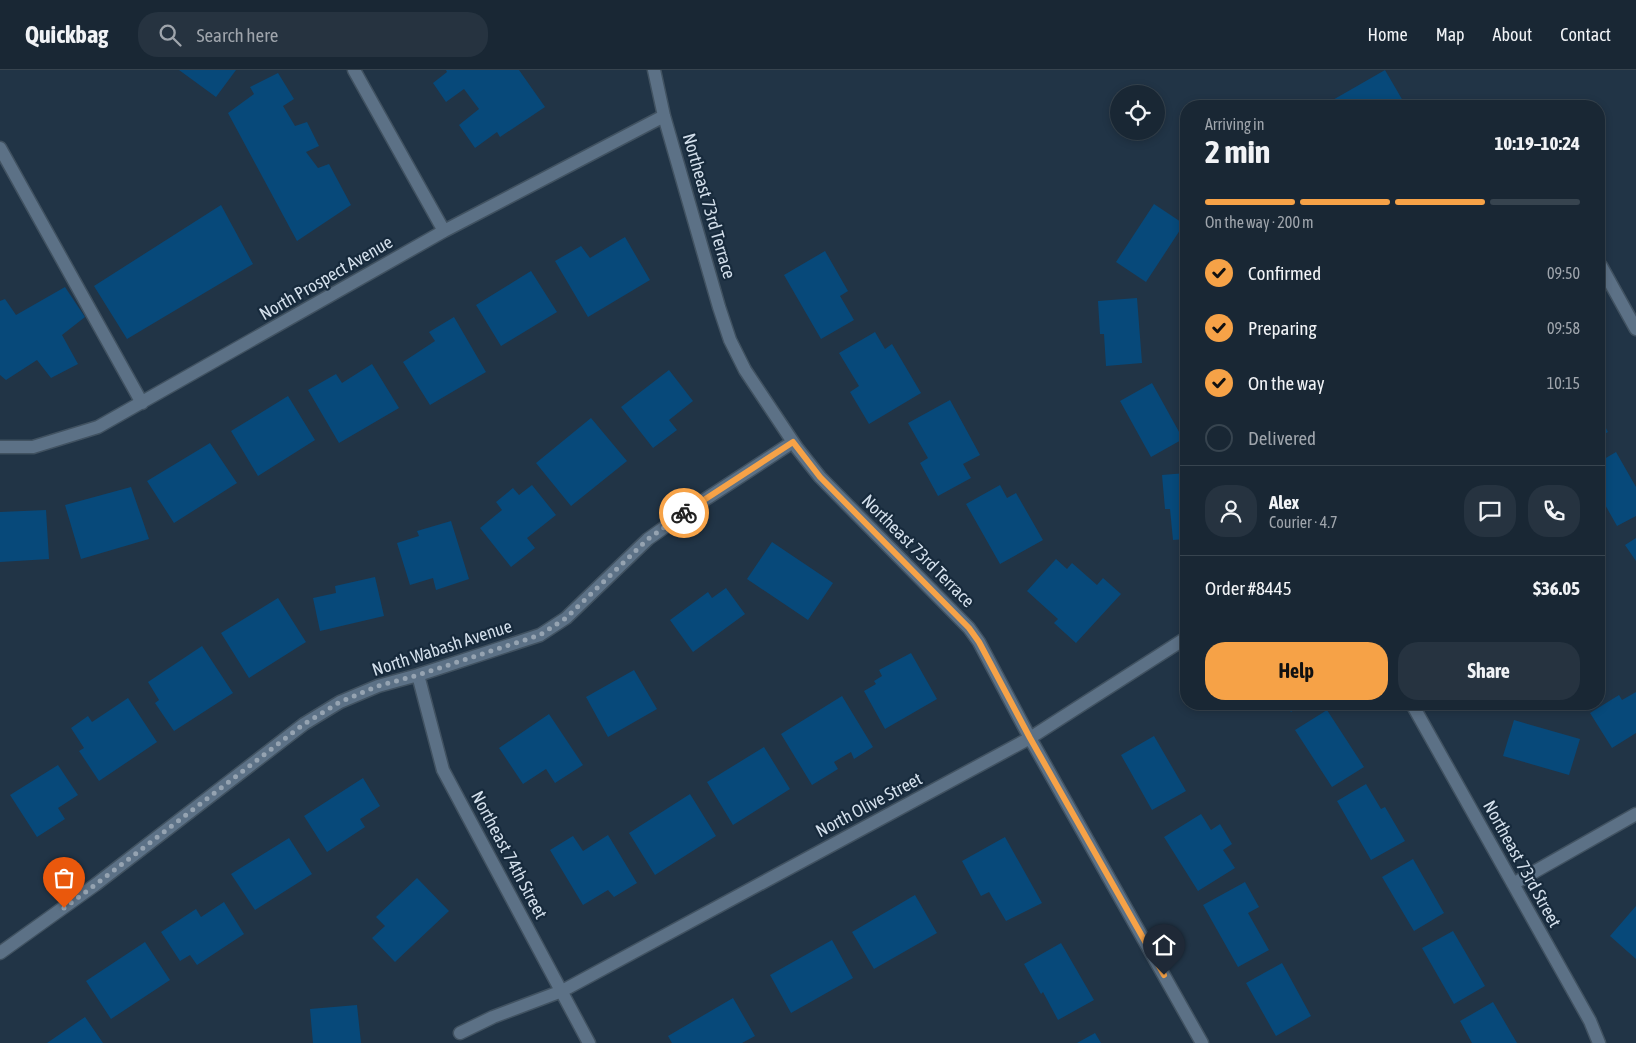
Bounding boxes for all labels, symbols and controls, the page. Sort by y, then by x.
search box [138,12,488,57]
text: Quickbag [25,21,108,48]
icon: search [156,21,184,49]
text: Search here [196,24,278,46]
text: Home [1368,24,1408,45]
text: Map [1436,24,1465,45]
text: About [1493,24,1532,45]
text: Contact [1560,24,1611,45]
map controls [1110,85,1165,140]
button: locate [1110,85,1165,140]
text: Arriving in [1205,115,1265,133]
street label: Northeast 73rd Terrace [679,131,740,281]
text: 10:19–10:24 [1494,132,1580,154]
text: 2 min [1205,133,1270,170]
text: On the way · 200 m [1205,213,1314,231]
street label: North Prospect Avenue [255,231,396,324]
icon: check [1205,259,1233,287]
text: Confirmed [1248,262,1321,284]
text: 09:50 [1547,264,1580,282]
icon: check [1205,314,1233,342]
text: Preparing [1248,317,1317,339]
text: 09:58 [1547,319,1580,337]
icon: check [1205,369,1233,397]
text: On the way [1248,372,1325,394]
text: 10:15 [1547,374,1580,392]
text: Delivered [1248,427,1316,449]
button: person [1205,485,1257,537]
button: chat [1464,485,1516,537]
button: phone [1528,485,1580,537]
courier [659,488,709,538]
street label: Northeast 73rd Terrace [858,490,979,611]
text: Alex [1269,491,1299,513]
icon: bike [670,499,698,527]
text: Courier · 4.7 [1269,513,1338,531]
text: Order #8445 [1205,577,1292,599]
text: $36.05 [1533,577,1580,599]
street label: North Wabash Avenue [369,615,514,680]
button: Help [1205,642,1388,700]
button: Share [1398,642,1580,700]
street label: North Olive Street [812,768,926,841]
street label: Northeast 74th Street [467,787,552,922]
street label: Northeast 73rd Street [1479,797,1566,931]
pin [43,857,85,908]
icon: bag [50,864,78,892]
pin [1143,924,1185,975]
icon: home [1150,931,1178,959]

